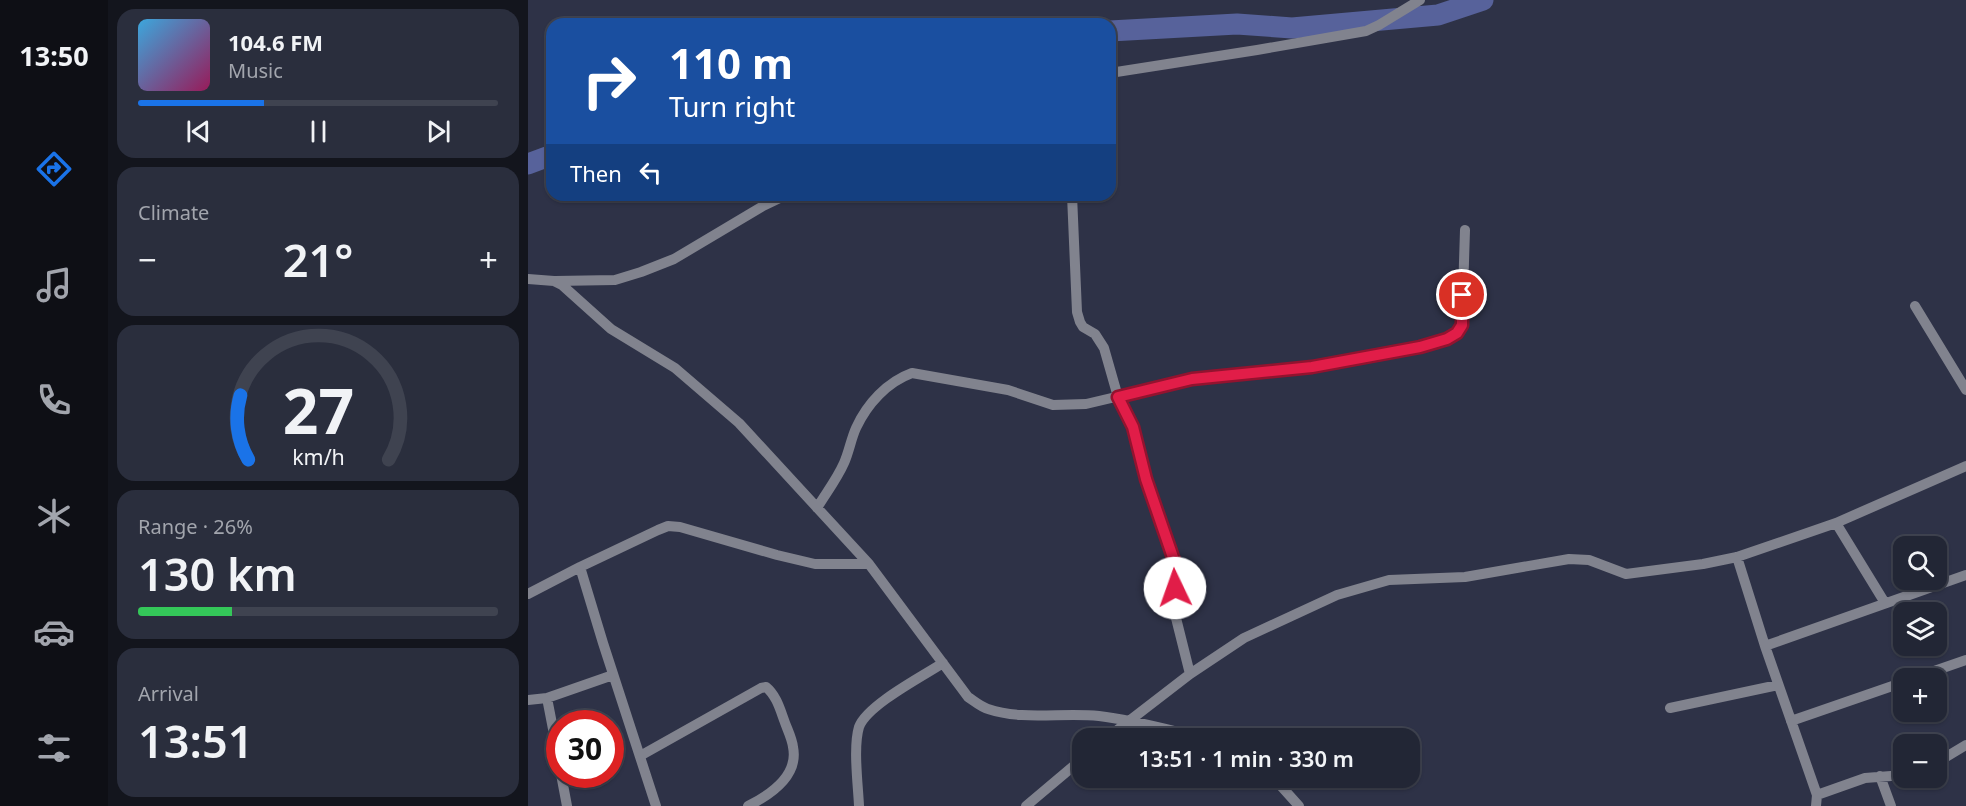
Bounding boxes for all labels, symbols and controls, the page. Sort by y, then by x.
text: 104.6 FM [228,27,323,57]
text: 110 m [669,34,793,91]
text: 13:50 [19,37,89,74]
icon: right [570,42,648,120]
text: Music [228,57,283,84]
text: Turn right [669,88,795,125]
icon: previous [182,115,215,148]
icon: pause [302,115,335,148]
icon: next [422,115,455,148]
icon: directions [33,148,75,190]
icon: left [634,156,667,189]
text: Then [570,158,622,188]
text: Climate [138,199,209,226]
text: 21° [283,229,353,290]
text: − [138,237,157,282]
text: + [479,237,498,282]
icon: music [33,264,75,306]
pin [1436,269,1487,320]
icon: arrive [1445,278,1478,311]
text: 27 [282,367,354,452]
icon: phone [33,379,75,421]
text: km/h [292,442,344,471]
icon: climate [33,495,75,537]
text: Range · 26% [138,513,253,540]
map controls [1893,536,1947,788]
button: search [1893,536,1947,590]
text: 130 km [138,543,297,604]
position arrow [1143,556,1207,620]
button: layers [1893,602,1947,656]
icon: car [33,611,75,653]
button: + [1893,668,1947,722]
text: Arrival [138,680,199,707]
text: 13:51 [138,710,253,771]
speed limit sign: 30 [546,710,624,788]
icon: filters [33,727,75,769]
button: − [1893,734,1947,788]
text: 13:51 · 1 min · 330 m [1138,743,1354,773]

